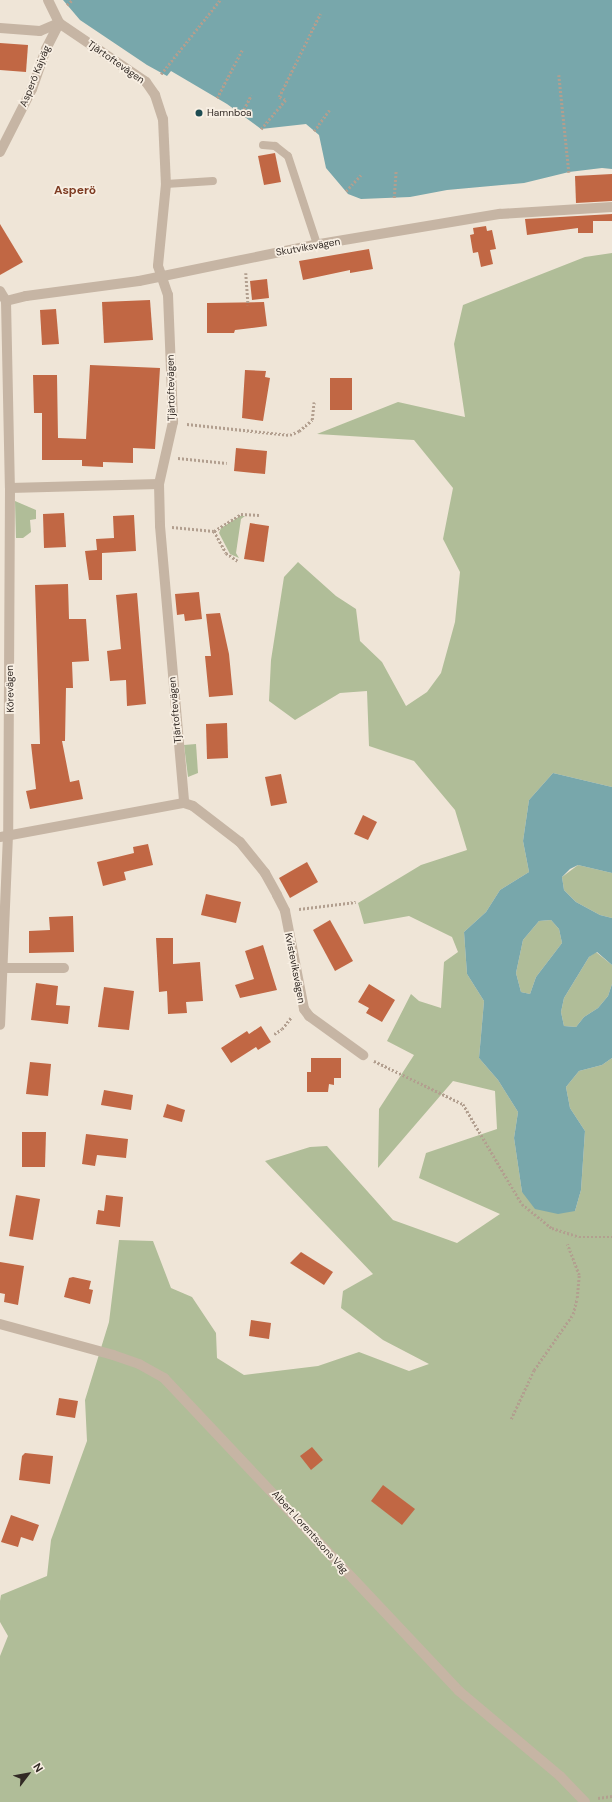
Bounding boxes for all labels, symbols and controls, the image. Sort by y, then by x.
street label: Tjärtoftevägen [85,38,147,86]
street label: Asperö Kajväg [17,44,53,108]
place label: Hamnboa [207,107,252,119]
marker: Hamnboa [194,108,204,118]
district label: Asperö [54,184,96,198]
street label: Skutviksvägen [275,235,341,259]
street label: Tjärtoftevägen [164,354,178,422]
street label: Körevägen [4,665,16,713]
street label: Tjärtoftevägen [166,676,184,744]
street label: Kvisteviksvägen [282,932,308,1004]
street label: Albert Lorentssons Väg [270,1488,350,1576]
north arrow [8,1754,48,1794]
text: N [30,1761,46,1775]

